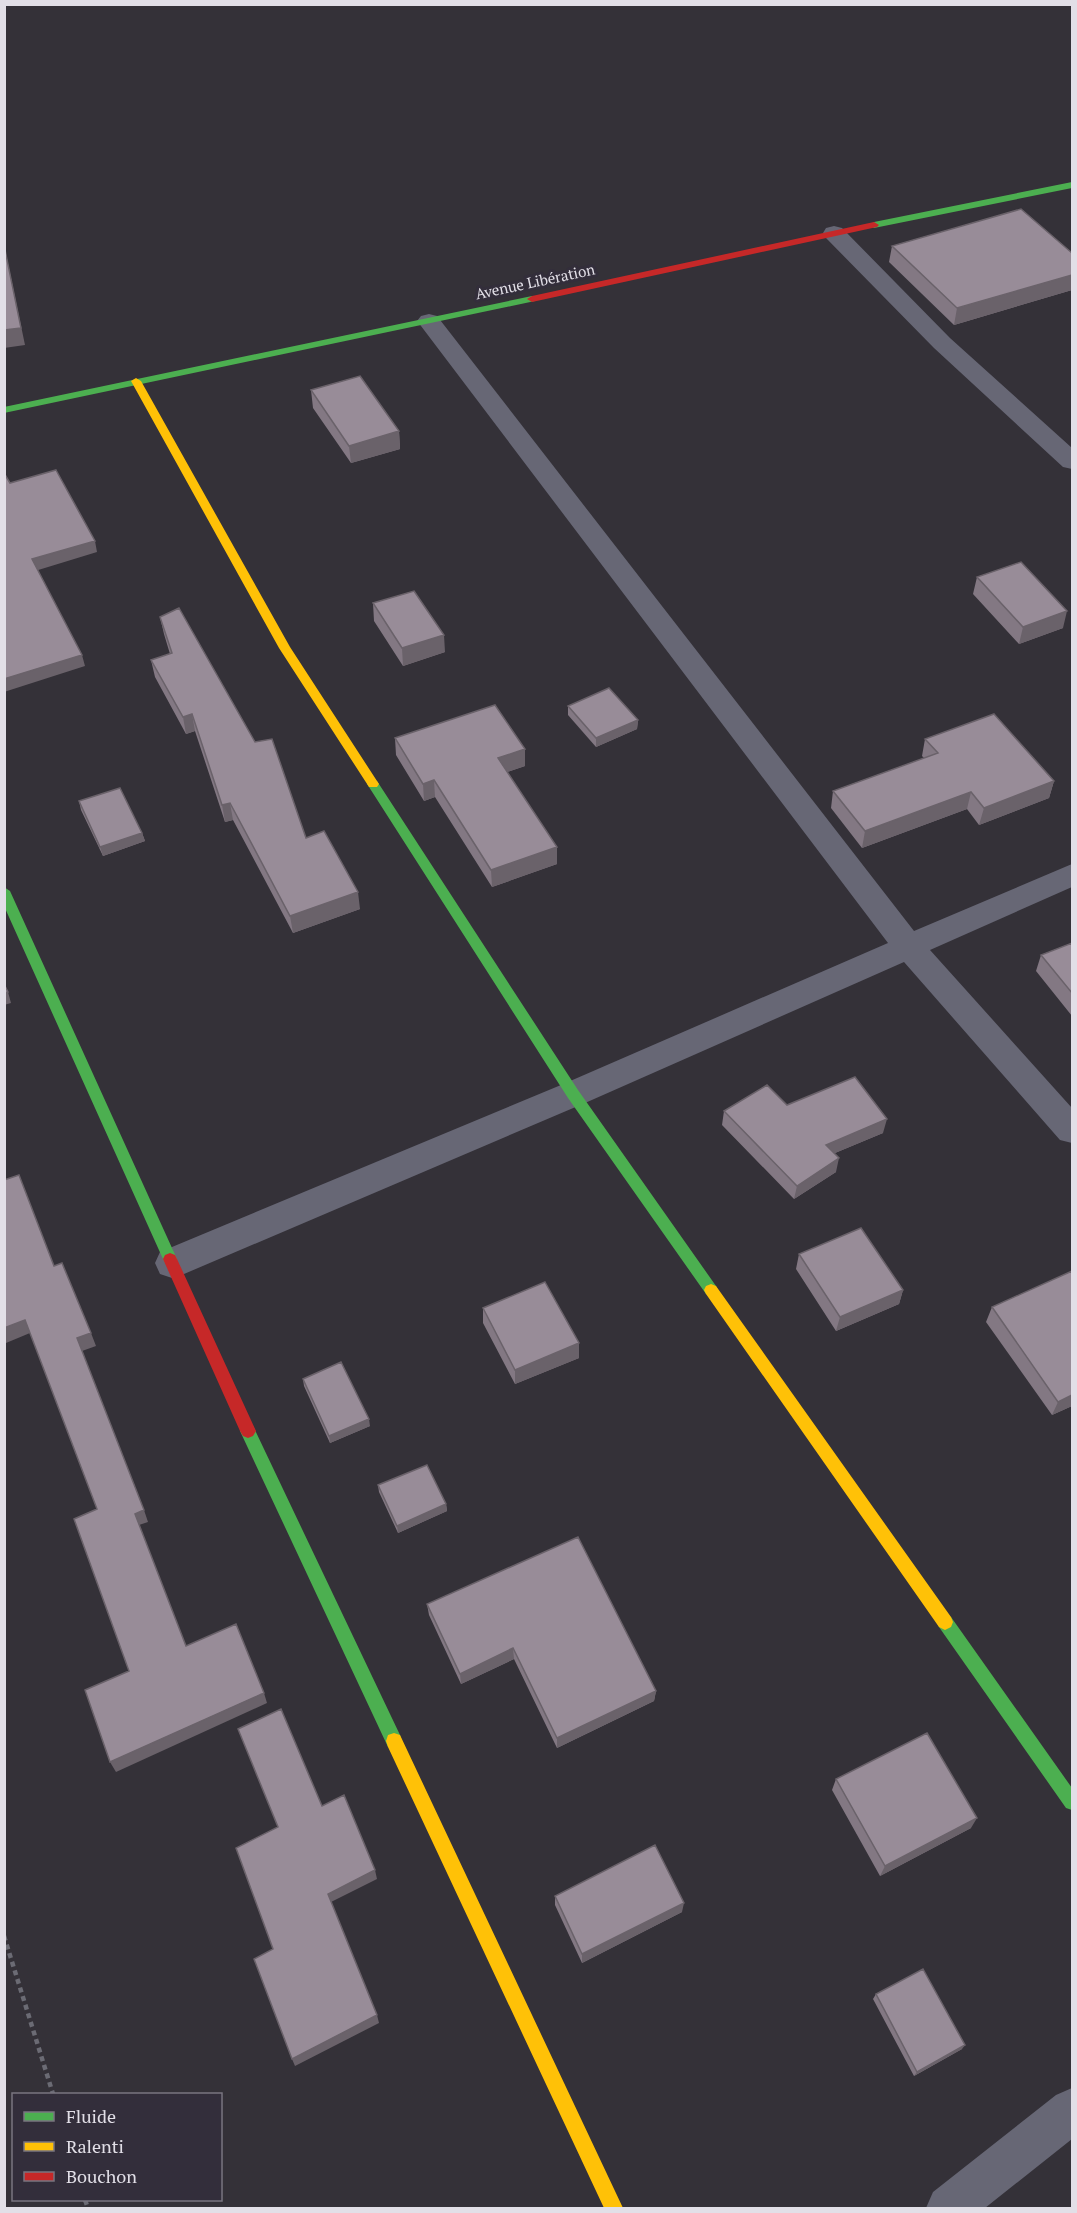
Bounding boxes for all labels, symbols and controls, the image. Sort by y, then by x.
street label: Avenue Libération [473,259,597,303]
legend [12,2093,222,2201]
text: Fluide [66,2104,116,2128]
text: Ralenti [66,2134,124,2158]
text: Bouchon [66,2164,137,2188]

